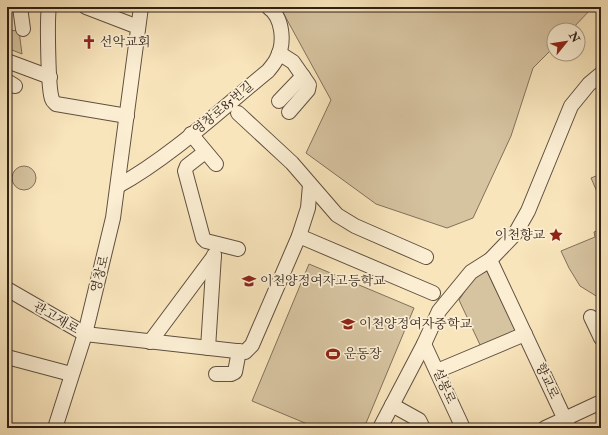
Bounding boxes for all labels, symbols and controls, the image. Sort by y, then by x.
north arrow [546,22,586,62]
text: N [566,29,583,46]
church icon: 선악교회 [81,34,97,50]
place label: 선악교회 [100,34,150,50]
street label: 영창로85번길 [189,78,257,138]
place label: 이천향교 [495,227,545,243]
place icon: 이천향교 [548,227,564,243]
street label: 영창로 [88,253,112,294]
school or university icon: 이천양정여자고등학교 [241,273,257,289]
place label: 이천양정여자고등학교 [260,273,386,289]
street label: 관고재로 [30,299,82,338]
school or university icon: 이천양정여자중학교 [340,316,356,332]
place label: 이천양정여자중학교 [359,316,472,332]
sports icon: 운동장 [325,346,341,362]
place label: 운동장 [344,346,382,362]
street label: 향교로 [532,361,562,402]
street label: 설봉로 [429,366,459,407]

